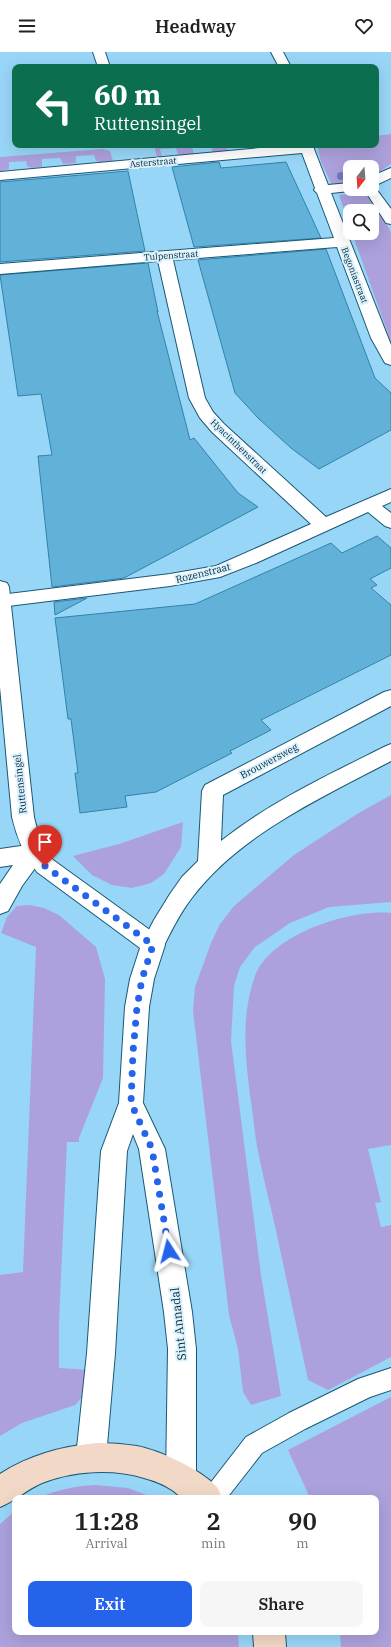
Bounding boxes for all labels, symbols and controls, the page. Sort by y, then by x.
icon: menu [16,15,38,37]
text: Headway [155,15,236,38]
icon: heart [353,15,375,37]
text: 60 m [94,76,161,113]
icon: left [28,80,80,132]
text: Ruttensingel [94,112,202,135]
street label: Asterstraat [129,154,177,170]
north arrow [343,160,379,196]
map controls [343,160,379,240]
button: search [343,204,379,240]
street label: Begoniastraat [339,246,371,304]
street label: Tulpenstraat [143,248,199,262]
street label: Hyacinthenstraat [209,416,269,476]
street label: Rozenstraat [174,560,232,586]
street label: Brouwersweg [238,740,301,782]
street label: Ruttensingel [10,754,30,814]
pin [28,825,62,866]
icon: arrive [34,831,56,853]
position arrow [148,1230,190,1272]
street label: Sint Annadal [167,1286,189,1361]
text: 11:28 [74,1505,139,1537]
text: 2 [206,1505,221,1537]
text: 90 [288,1505,317,1537]
text: Arrival [85,1535,128,1552]
text: min [201,1535,226,1552]
text: m [296,1535,309,1552]
button: Exit [28,1581,192,1627]
button: Share [200,1581,363,1627]

